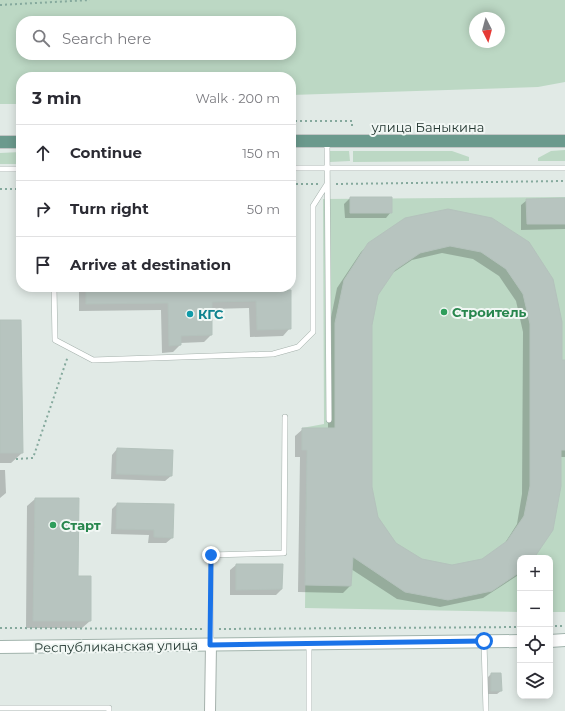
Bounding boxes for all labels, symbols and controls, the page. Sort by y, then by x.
north arrow [469,12,505,48]
search box [16,16,296,60]
icon: search [30,27,52,49]
text: Search here [62,29,151,48]
text: 3 min [32,88,82,108]
text: Walk · 200 m [195,90,280,106]
street label: улица Баныкина [371,119,484,135]
icon: ahead [32,142,54,164]
text: Continue [70,143,142,162]
text: 150 m [242,145,280,161]
icon: right [32,198,54,220]
text: Turn right [70,199,149,218]
text: 50 m [247,201,280,217]
icon: arrive [32,254,54,276]
text: Arrive at destination [70,255,231,274]
place label: Строитель [452,304,527,320]
place label: КГС [198,306,224,322]
marker: Строитель [439,307,449,317]
marker: КГС [185,309,195,319]
place label: Старт [61,517,101,533]
marker: Старт [48,520,58,530]
route end [202,546,220,564]
map controls [517,555,553,699]
button: + [517,555,553,591]
button: − [517,591,553,627]
button: locate [517,627,553,663]
route start [475,632,493,650]
street label: Республиканская улица [34,637,198,655]
button: layers [517,663,553,699]

